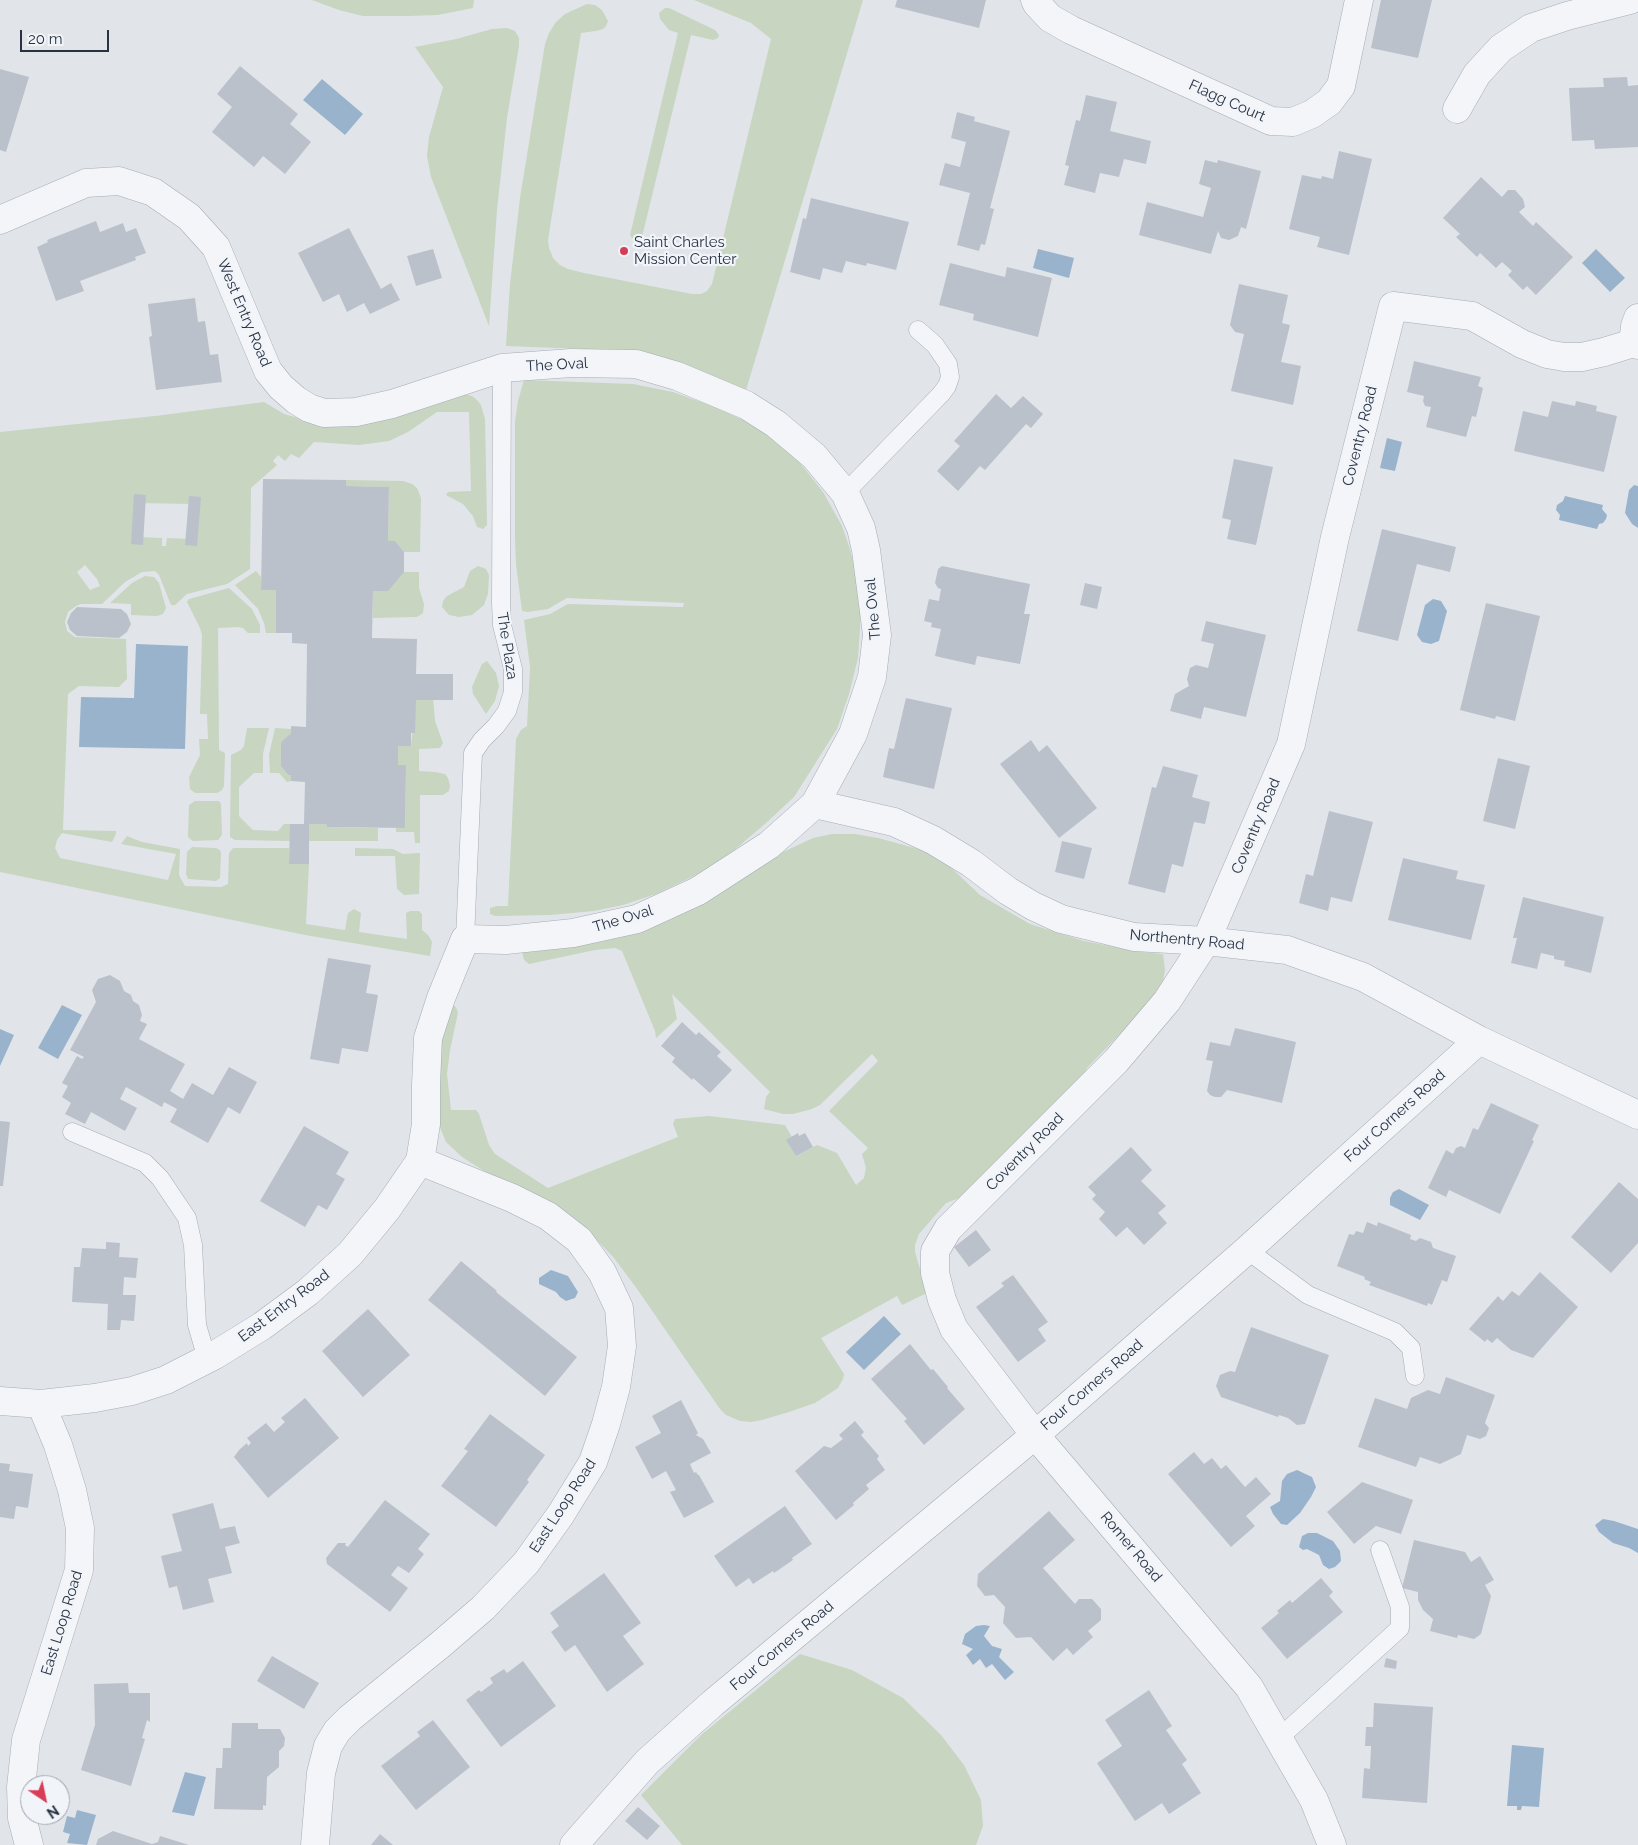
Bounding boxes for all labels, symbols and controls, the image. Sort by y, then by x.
scale bar [22,20,111,52]
text: 20 m [28,30,63,48]
street label: Flagg Court [1186,76,1268,126]
place label: Saint Charles Mission Center [634,233,736,268]
marker: Saint Charles Mission Center [618,245,630,257]
street label: West Entry Road [213,256,275,370]
street label: The Oval [526,354,588,376]
street label: Coventry Road [1339,384,1381,488]
street label: The Oval [861,577,885,641]
street label: The Plaza [493,611,521,681]
street label: Coventry Road [1228,775,1284,877]
street label: The Oval [591,901,655,937]
street label: Northentry Road [1129,926,1245,954]
street label: Four Corners Road [1341,1066,1449,1166]
street label: Coventry Road [982,1109,1068,1195]
street label: East Entry Road [235,1266,333,1346]
street label: Four Corners Road [1037,1336,1147,1434]
street label: East Loop Road [526,1455,600,1557]
street label: Romer Road [1096,1508,1166,1586]
street label: East Loop Road [37,1568,87,1678]
street label: Four Corners Road [727,1597,837,1695]
north arrow [20,1775,70,1825]
text: N [44,1802,62,1821]

